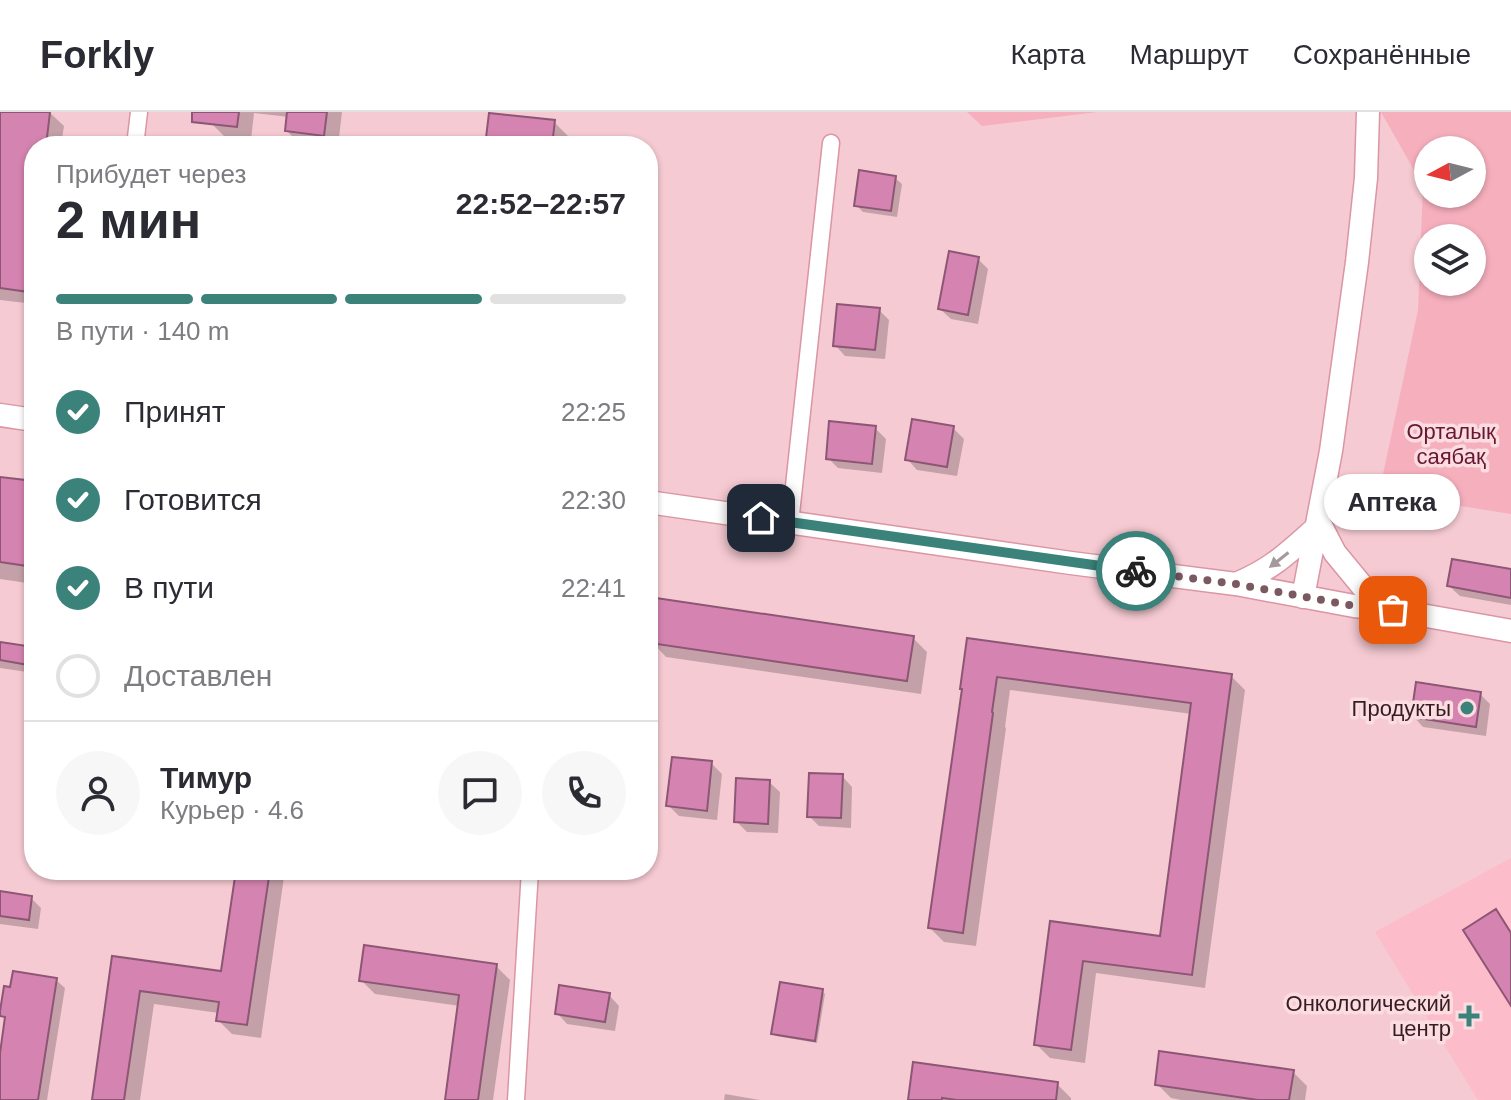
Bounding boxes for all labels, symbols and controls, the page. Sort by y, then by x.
text: Forkly [40,34,154,76]
text: Карта [1010,39,1085,70]
text: Маршрут [1129,39,1249,70]
text: Сохранённые [1293,39,1471,70]
north arrow [1414,136,1486,208]
map controls [1414,136,1486,296]
text: Прибудет через [56,159,246,189]
text: 22:52–22:57 [456,187,626,220]
text: 2 мин [56,191,201,249]
button: layers [1414,224,1486,296]
text: В пути · 140 m [56,316,229,346]
icon: check [56,390,100,434]
text: Принят [124,395,226,428]
text: 22:25 [561,397,626,427]
park label: Орталық саябақ [1406,419,1496,469]
callout: Аптека [1325,474,1461,530]
icon: check [56,478,100,522]
text: Готовится [124,483,262,516]
pin [727,484,795,552]
text: 22:30 [561,485,626,515]
text: Аптека [1347,487,1437,517]
icon: home [739,496,783,540]
courier [1096,531,1176,611]
icon: bike [1114,549,1158,593]
one-way arrow [1269,552,1289,568]
icon: check [56,566,100,610]
text: В пути [124,571,214,604]
text: 22:41 [561,573,626,603]
pin [1359,576,1427,644]
icon: bag [1371,588,1415,632]
text: Доставлен [124,659,272,692]
place label: Продукты [1352,696,1451,721]
marker: Продукты [1458,699,1476,717]
button: person [56,751,140,835]
button: chat [438,751,522,835]
button: phone [542,751,626,835]
text: Тимур [160,761,252,794]
text: Курьер · 4.6 [160,795,304,825]
place label: Онкологический центр [1286,991,1451,1041]
marker: Онкологический центр [1458,1005,1480,1027]

